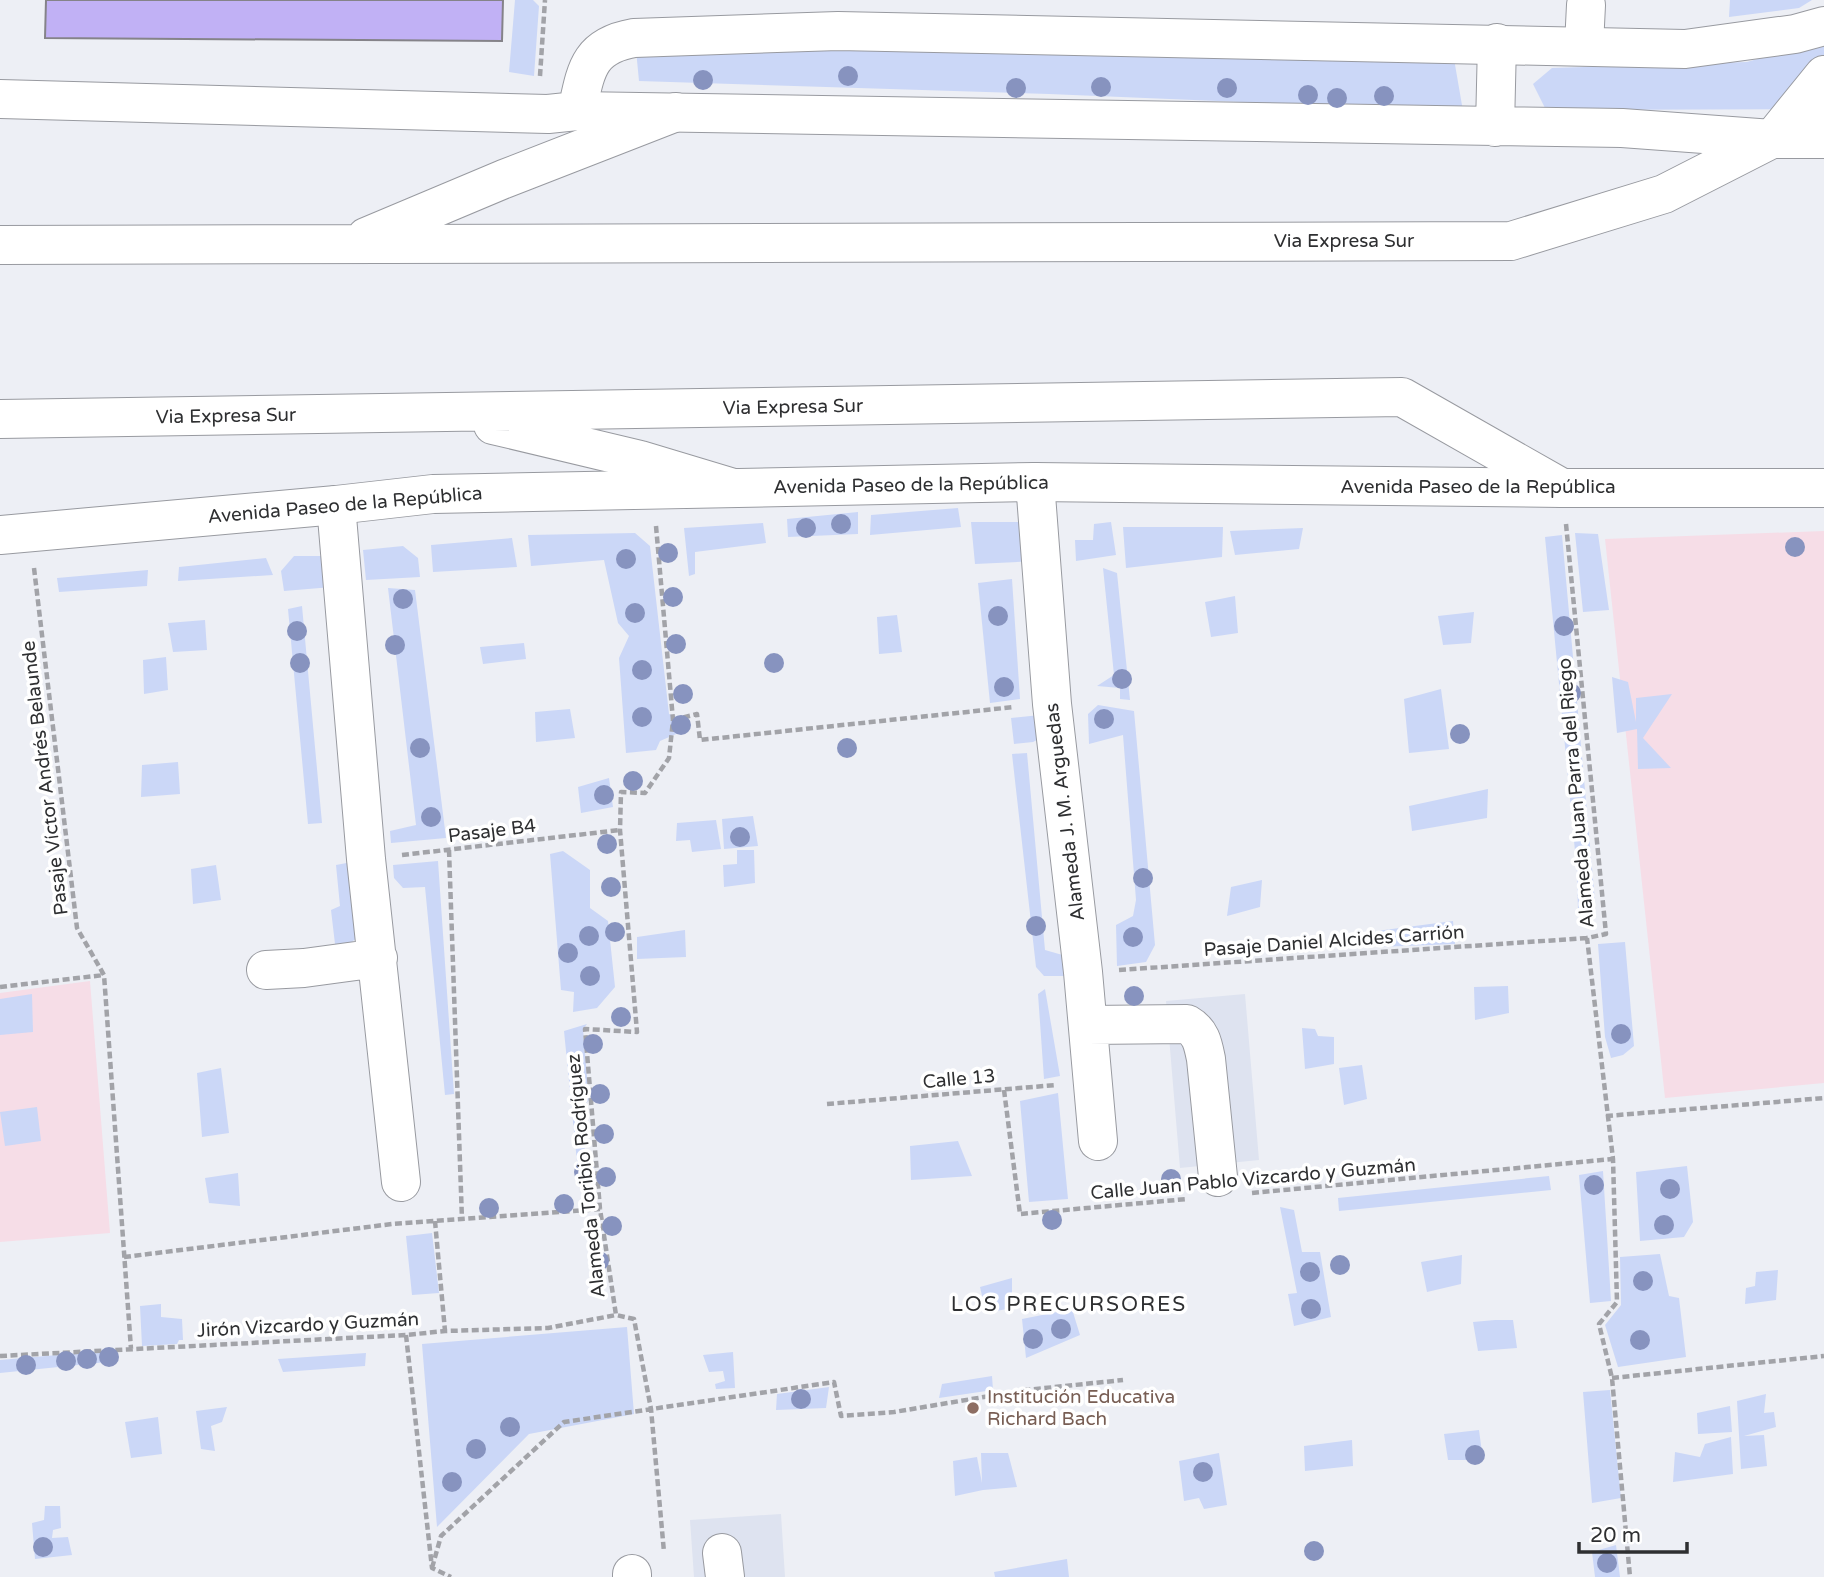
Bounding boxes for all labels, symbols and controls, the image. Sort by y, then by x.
street label: Via Expresa Sur [1274,230,1415,252]
street label: Via Expresa Sur [723,395,864,419]
street label: Via Expresa Sur [156,404,297,428]
street label: Avenida Paseo de la República [773,472,1049,498]
street label: Avenida Paseo de la República [1340,476,1616,498]
street label: Avenida Paseo de la República [207,482,483,528]
street label: Pasaje Víctor Andrés Belaunde [17,639,73,917]
street label: Alameda Juan Parra del Riego [1553,657,1599,929]
street label: Alameda J. M. Arguedas [1041,702,1089,922]
street label: Pasaje B4 [447,815,537,847]
street label: Pasaje Daniel Alcides Carrión [1203,921,1465,961]
street label: Alameda Toribio Rodríguez [562,1053,610,1299]
street label: Calle 13 [922,1065,996,1093]
street label: Calle Juan Pablo Vizcardo y Guzmán [1089,1154,1417,1204]
district label: LOS PRECURSORES [951,1292,1187,1317]
street label: Jirón Vizcardo y Guzmán [196,1308,420,1342]
place label: Institución Educativa Richard Bach [987,1386,1175,1430]
marker: Institución Educativa Richard Bach [965,1400,981,1416]
scale bar [1579,1510,1688,1554]
text: 20 m [1590,1523,1641,1548]

